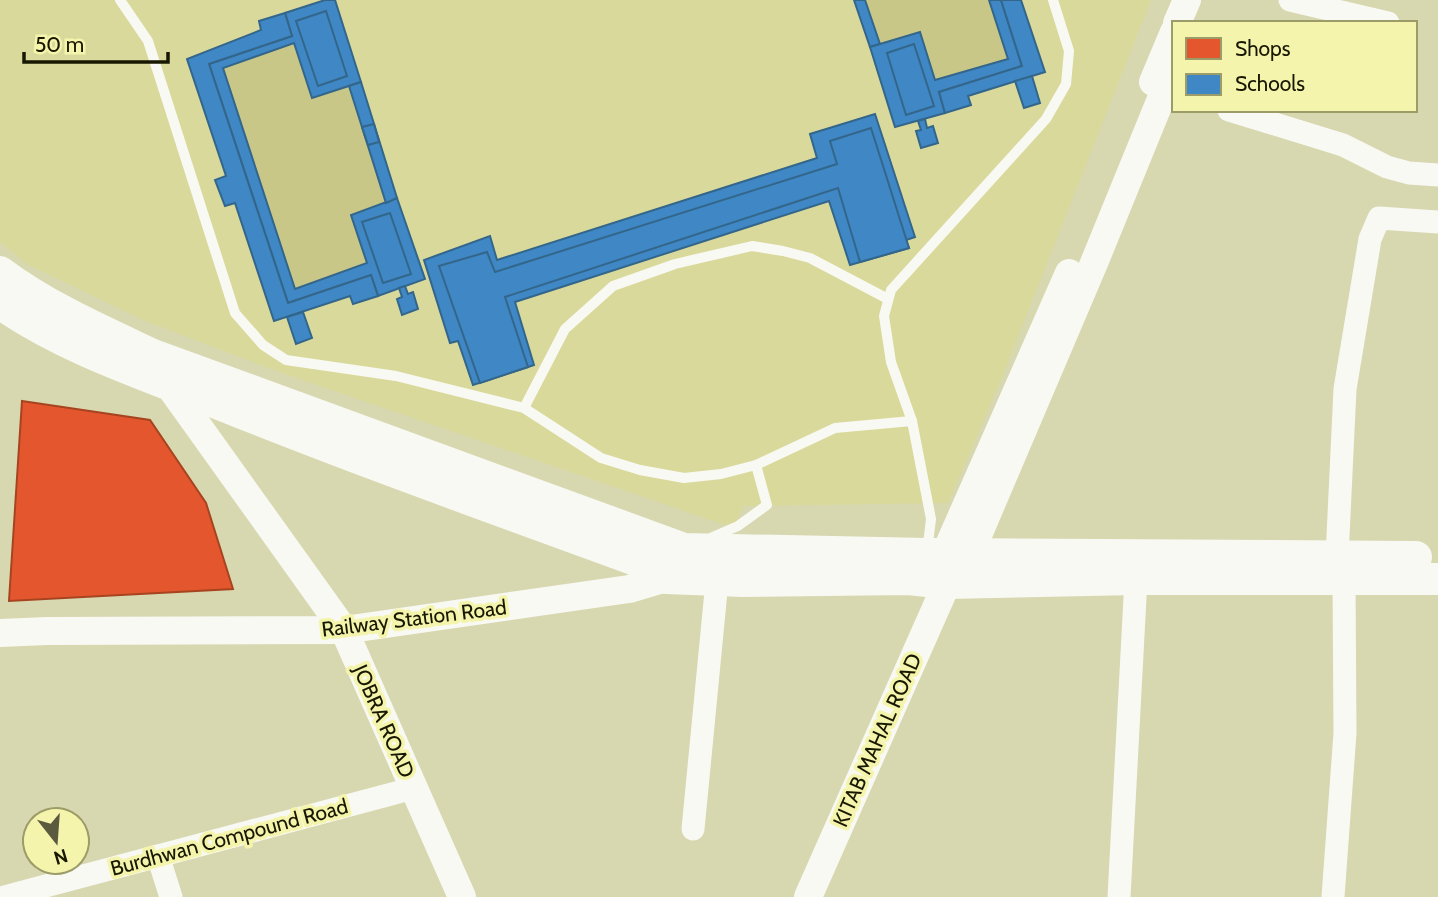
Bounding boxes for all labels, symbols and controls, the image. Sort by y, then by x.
scale bar [24,21,168,65]
legend [1172,21,1417,112]
text: 50 m [35,32,84,57]
text: Shops [1235,36,1291,61]
text: Schools [1235,71,1305,96]
street label: Railway Station Road [320,594,508,642]
street label: KITAB MAHAL ROAD [827,649,927,831]
street label: JOBRA ROAD [348,660,420,781]
street label: Burdhwan Compound Road [107,793,351,881]
north arrow [21,806,91,876]
text: N [51,844,71,870]

